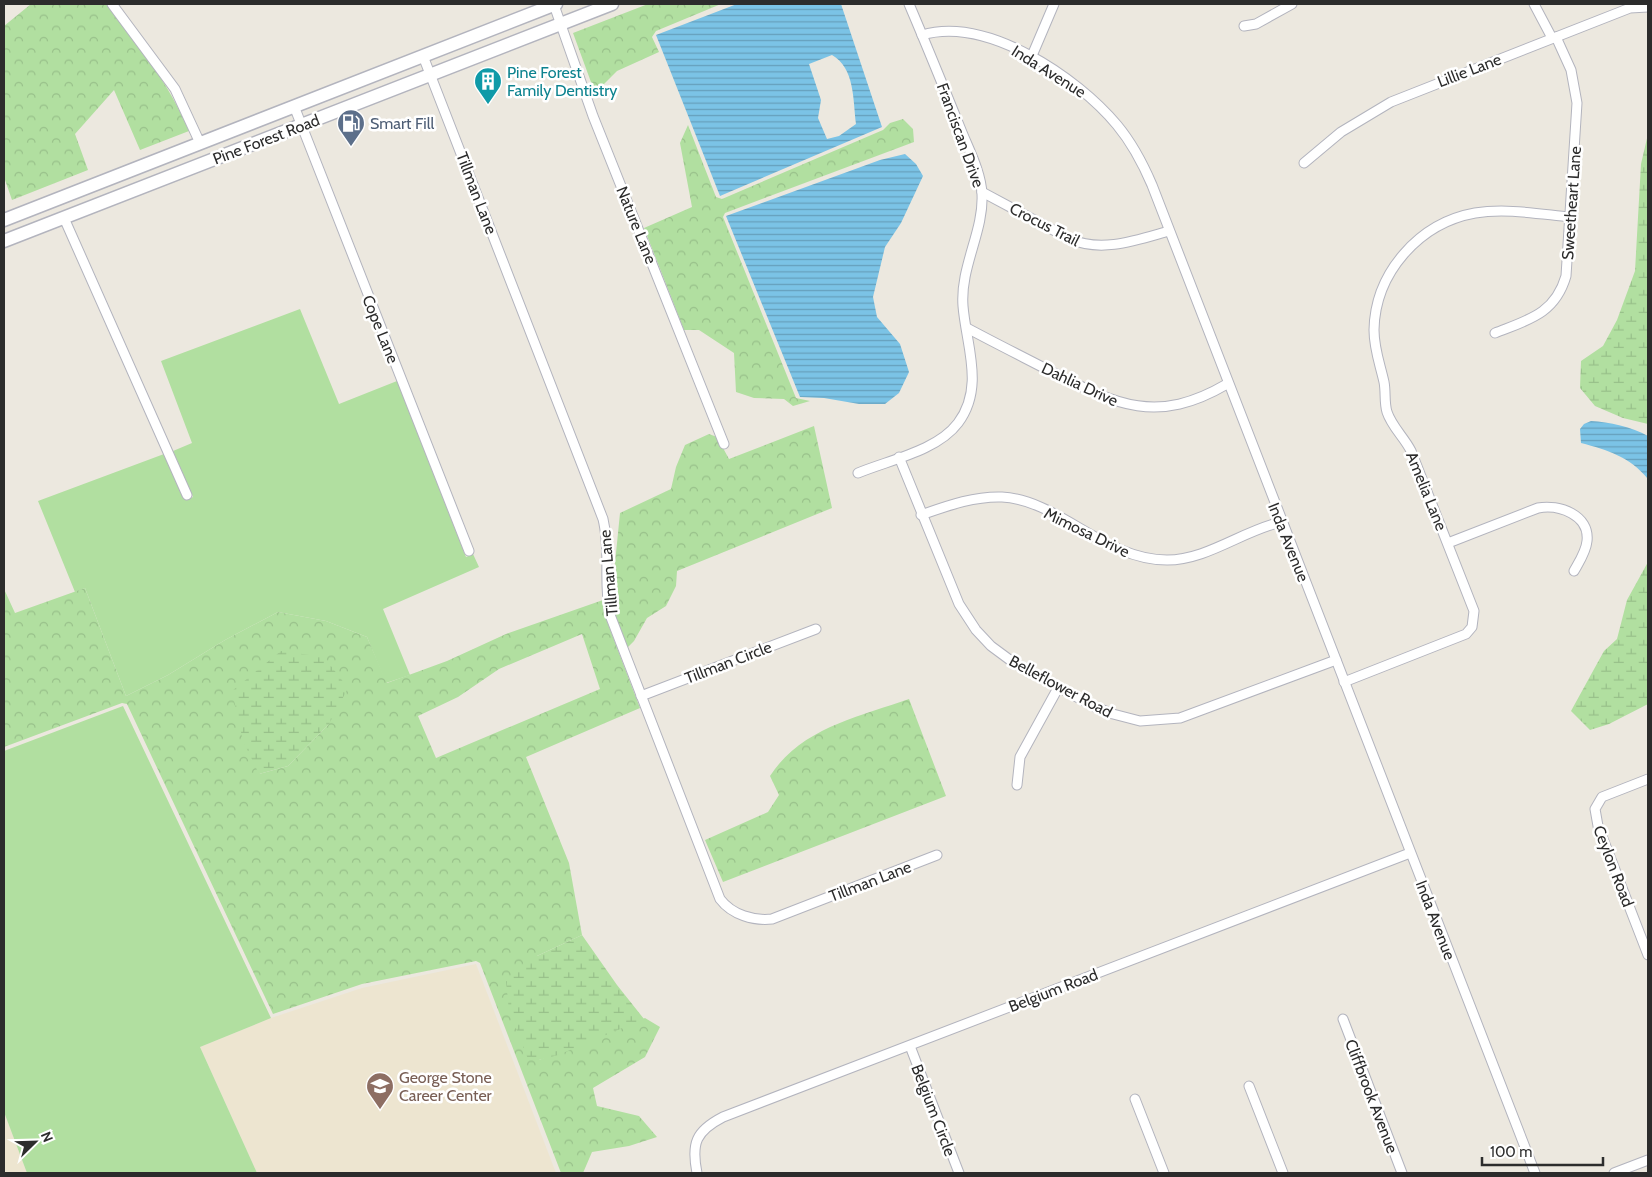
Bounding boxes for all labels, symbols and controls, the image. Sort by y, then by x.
street label: Inda Avenue [1008,41,1089,102]
street label: Lillie Lane [1435,50,1504,91]
place label: Pine Forest Family Dentistry [507,63,617,100]
building icon: Pine Forest Family Dentistry [473,66,503,105]
street label: Franciscan Drive [933,80,988,190]
fuel station icon: Smart Fill [336,108,366,147]
street label: Pine Forest Road [210,110,322,169]
place label: Smart Fill [370,114,434,133]
street label: Sweetheart Lane [1558,146,1585,260]
street label: Tillman Lane [452,149,501,237]
street label: Nature Lane [612,184,661,267]
street label: Crocus Trail [1007,199,1083,250]
street label: Cope Lane [358,292,403,366]
street label: Dahlia Drive [1039,358,1121,410]
street label: Amelia Lane [1402,449,1451,533]
street label: Inda Avenue [1264,500,1313,585]
street label: Mimosa Drive [1041,504,1133,561]
street label: Tillman Lane [595,529,622,617]
street label: Tillman Circle [682,637,774,688]
street label: Belleflower Road [1006,651,1116,722]
street label: Ceylon Road [1589,823,1638,910]
street label: Tillman Lane [826,857,914,906]
street label: Inda Avenue [1412,878,1459,963]
street label: Belgium Road [1006,965,1100,1016]
street label: Cliffbrook Avenue [1341,1037,1402,1156]
street label: Belgium Circle [907,1062,960,1159]
place label: George Stone Career Center [399,1068,493,1105]
school or university icon: George Stone Career Center [365,1071,395,1110]
north arrow [10,1117,60,1167]
text: N [37,1129,57,1145]
scale bar [1482,1134,1603,1166]
text: 100 m [1490,1143,1532,1161]

